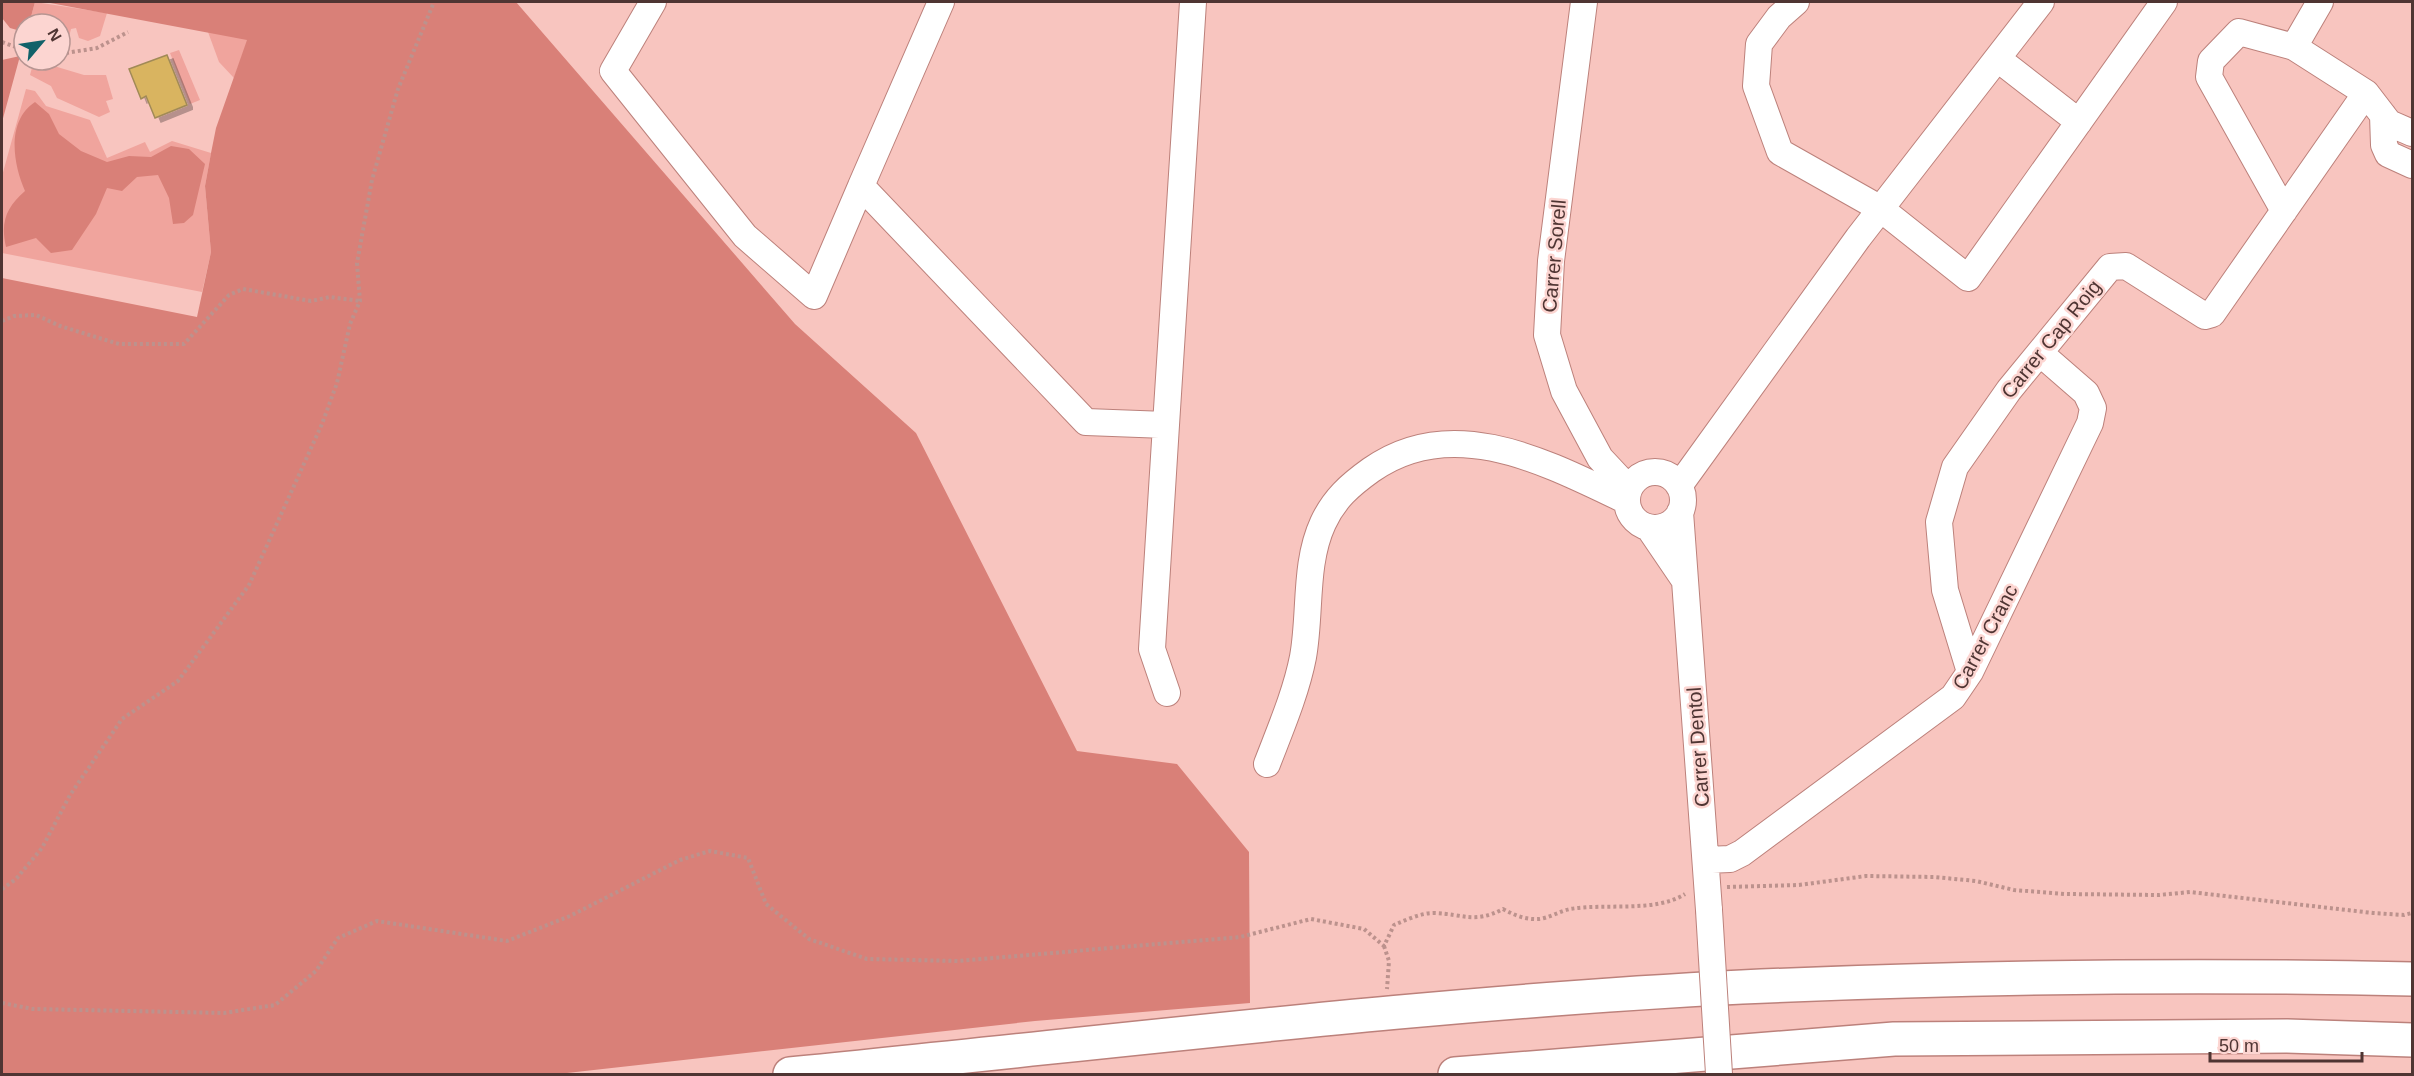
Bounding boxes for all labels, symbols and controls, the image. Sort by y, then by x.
north arrow [12,12,72,72]
text: N [44,26,65,44]
street label: Carrer Sorell [1538,199,1570,313]
street label: Carrer Cap Roig [1997,275,2105,403]
street label: Carrer Cranc [1948,581,2022,693]
street label: Carrer Dentol [1683,686,1713,808]
scale bar [2210,1025,2362,1063]
text: 50 m [2219,1036,2259,1056]

